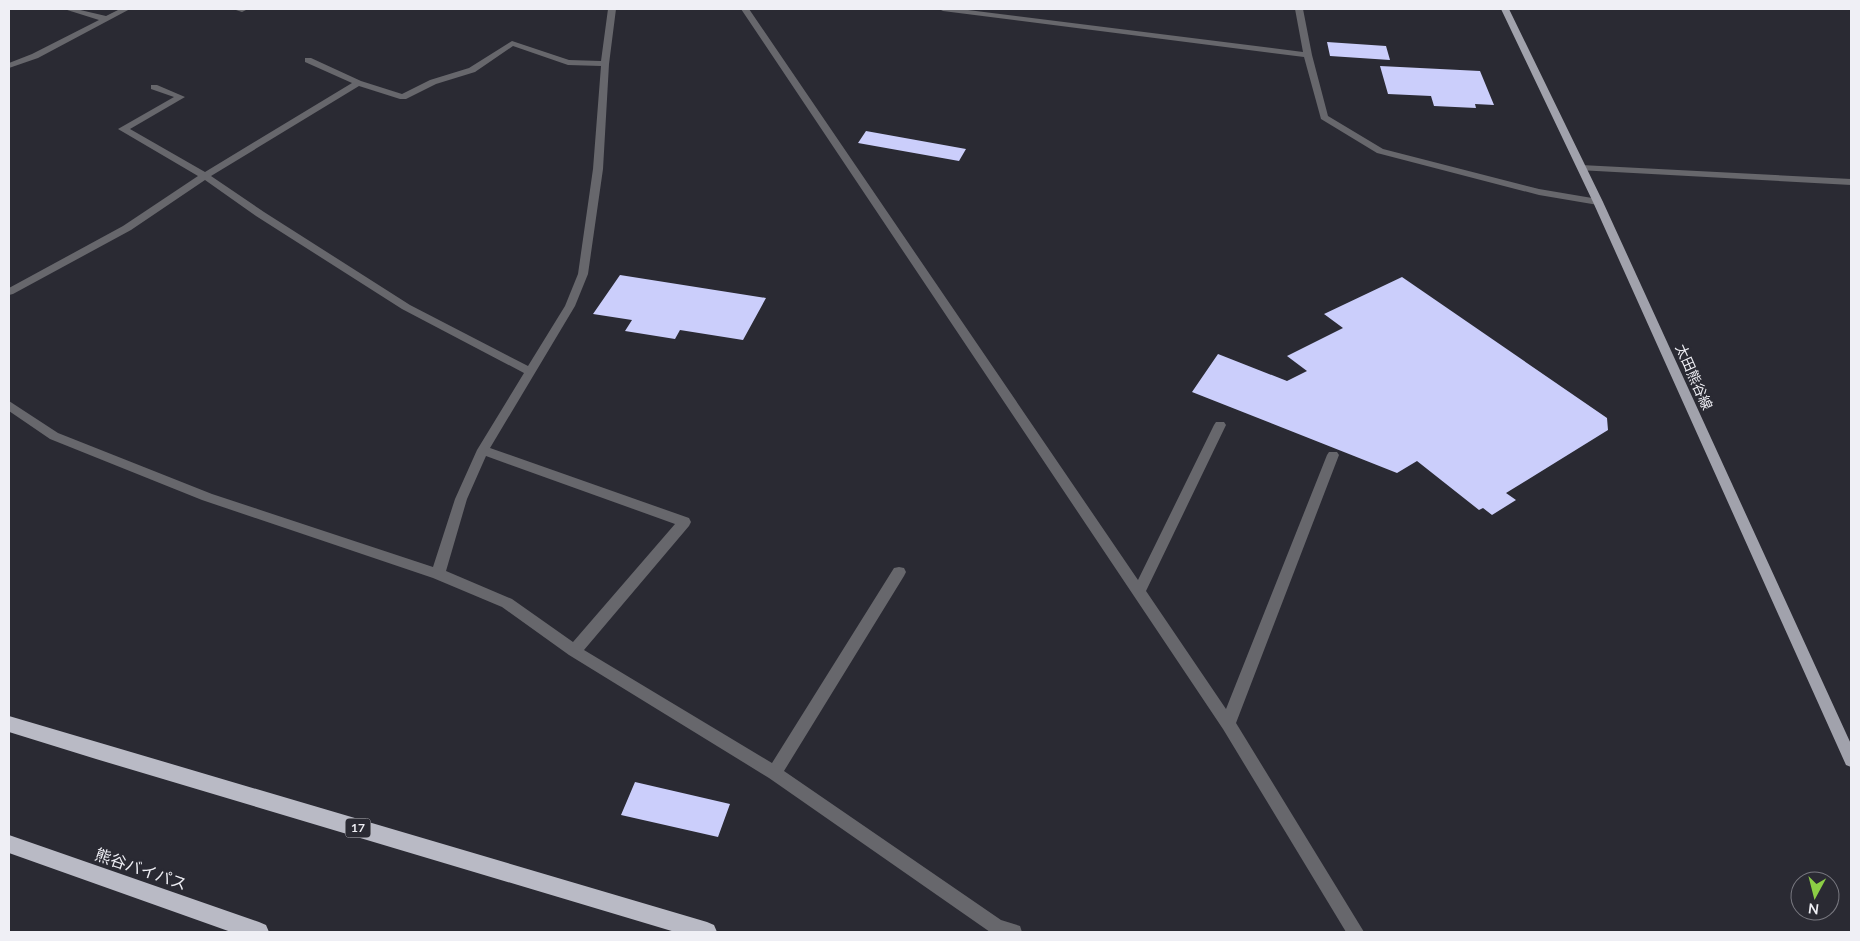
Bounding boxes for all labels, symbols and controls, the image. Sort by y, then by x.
street label: 太田熊谷線 [1672,341,1716,412]
road number: 17 [346,818,370,838]
street label: 熊谷バイパス [93,844,189,893]
north arrow [1790,871,1840,921]
text: N [1807,900,1820,918]

